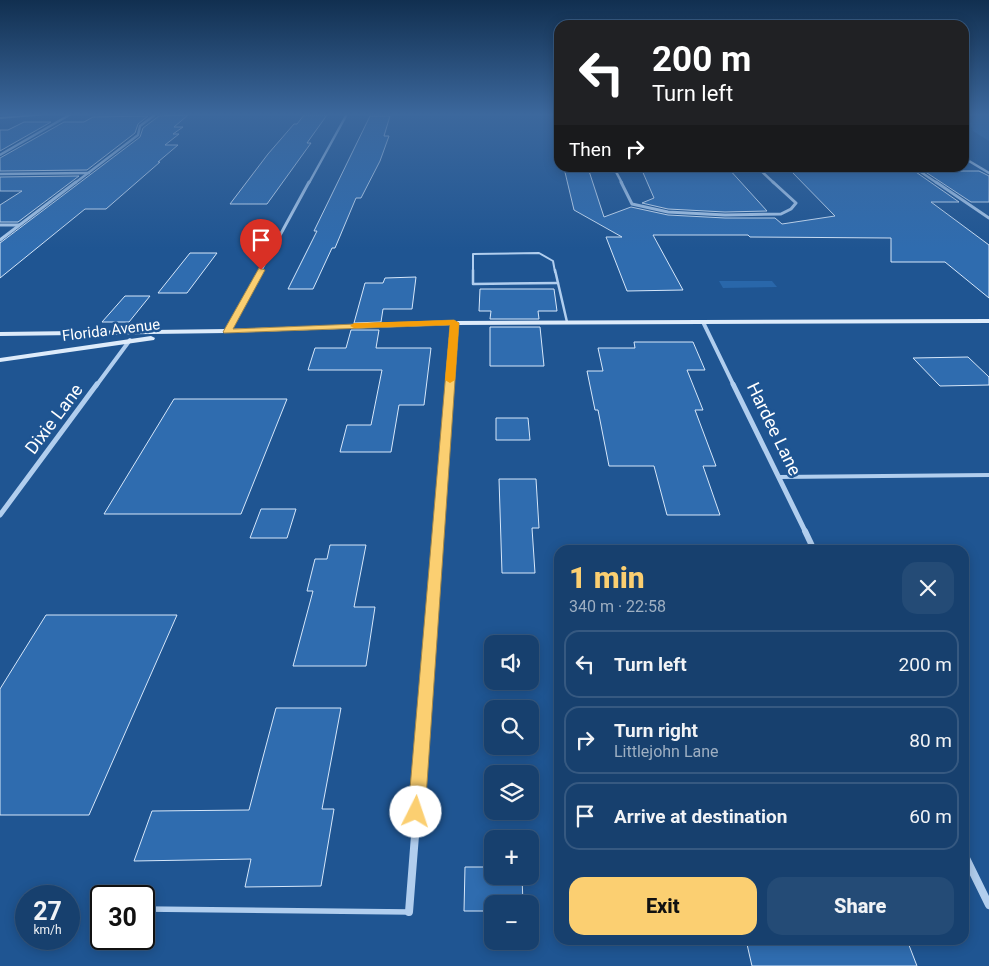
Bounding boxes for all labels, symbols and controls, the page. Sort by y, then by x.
text: 200 m [652,39,751,80]
icon: left [569,40,634,105]
text: Turn left [652,81,733,106]
icon: right [621,135,649,163]
text: Then [569,138,611,161]
pin [240,219,282,270]
icon: arrive [247,226,275,254]
street label: Florida Avenue [61,315,161,345]
street label: Dixie Lane [20,379,87,458]
street label: Hardee Lane [743,379,806,479]
text: 1 min [569,560,645,595]
button: close [902,562,954,614]
text: 340 m · 22:58 [569,597,666,616]
map controls [484,635,539,950]
button: sound [484,635,539,690]
icon: left [571,650,599,678]
text: Turn left [614,653,687,676]
text: 200 m [899,653,952,676]
button: search [484,700,539,755]
text: Turn right [614,719,698,742]
icon: right [571,726,599,754]
text: 80 m [909,729,952,752]
text: Littlejohn Lane [614,742,719,761]
button: layers [484,765,539,820]
position arrow [389,785,441,837]
icon: arrive [571,802,599,830]
text: Arrive at destination [614,805,787,828]
text: 60 m [909,805,952,828]
button: + [484,830,539,885]
button: Exit [569,877,757,935]
button: Share [767,877,954,935]
speed limit sign: 30 [90,885,155,950]
button: − [484,895,539,950]
text: 27 [33,897,62,926]
text: km/h [33,923,62,937]

